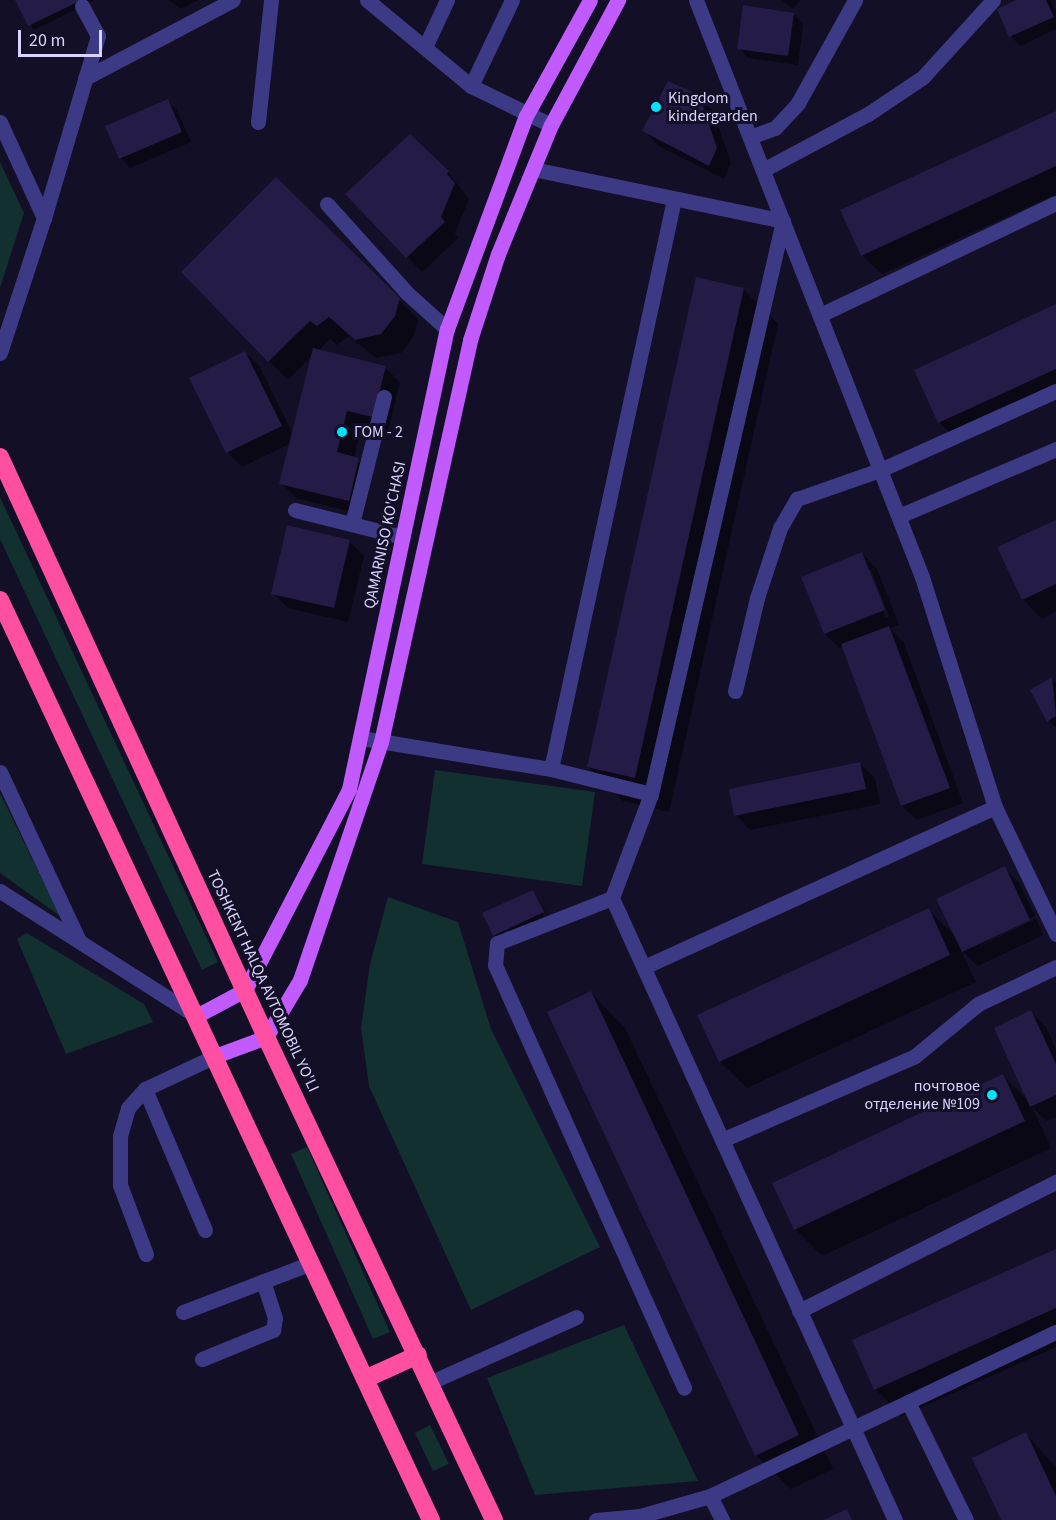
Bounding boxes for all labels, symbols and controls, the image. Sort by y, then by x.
scale bar [21,18,105,56]
text: 20 m [29,28,65,53]
place label: Kingdom kindergarden [668,88,758,126]
marker: Kingdom kindergarden [649,100,663,114]
place label: ГОМ - 2 [354,422,403,442]
marker: ГОМ - 2 [335,425,349,439]
street label: QAMARNISO KO'CHASI [360,460,410,610]
street label: TOSHKENT HALQA AVTOMOBIL YO'LI [203,867,323,1095]
place label: почтовое отделение №109 [864,1076,980,1114]
marker: почтовое отделение №109 [985,1088,999,1102]

